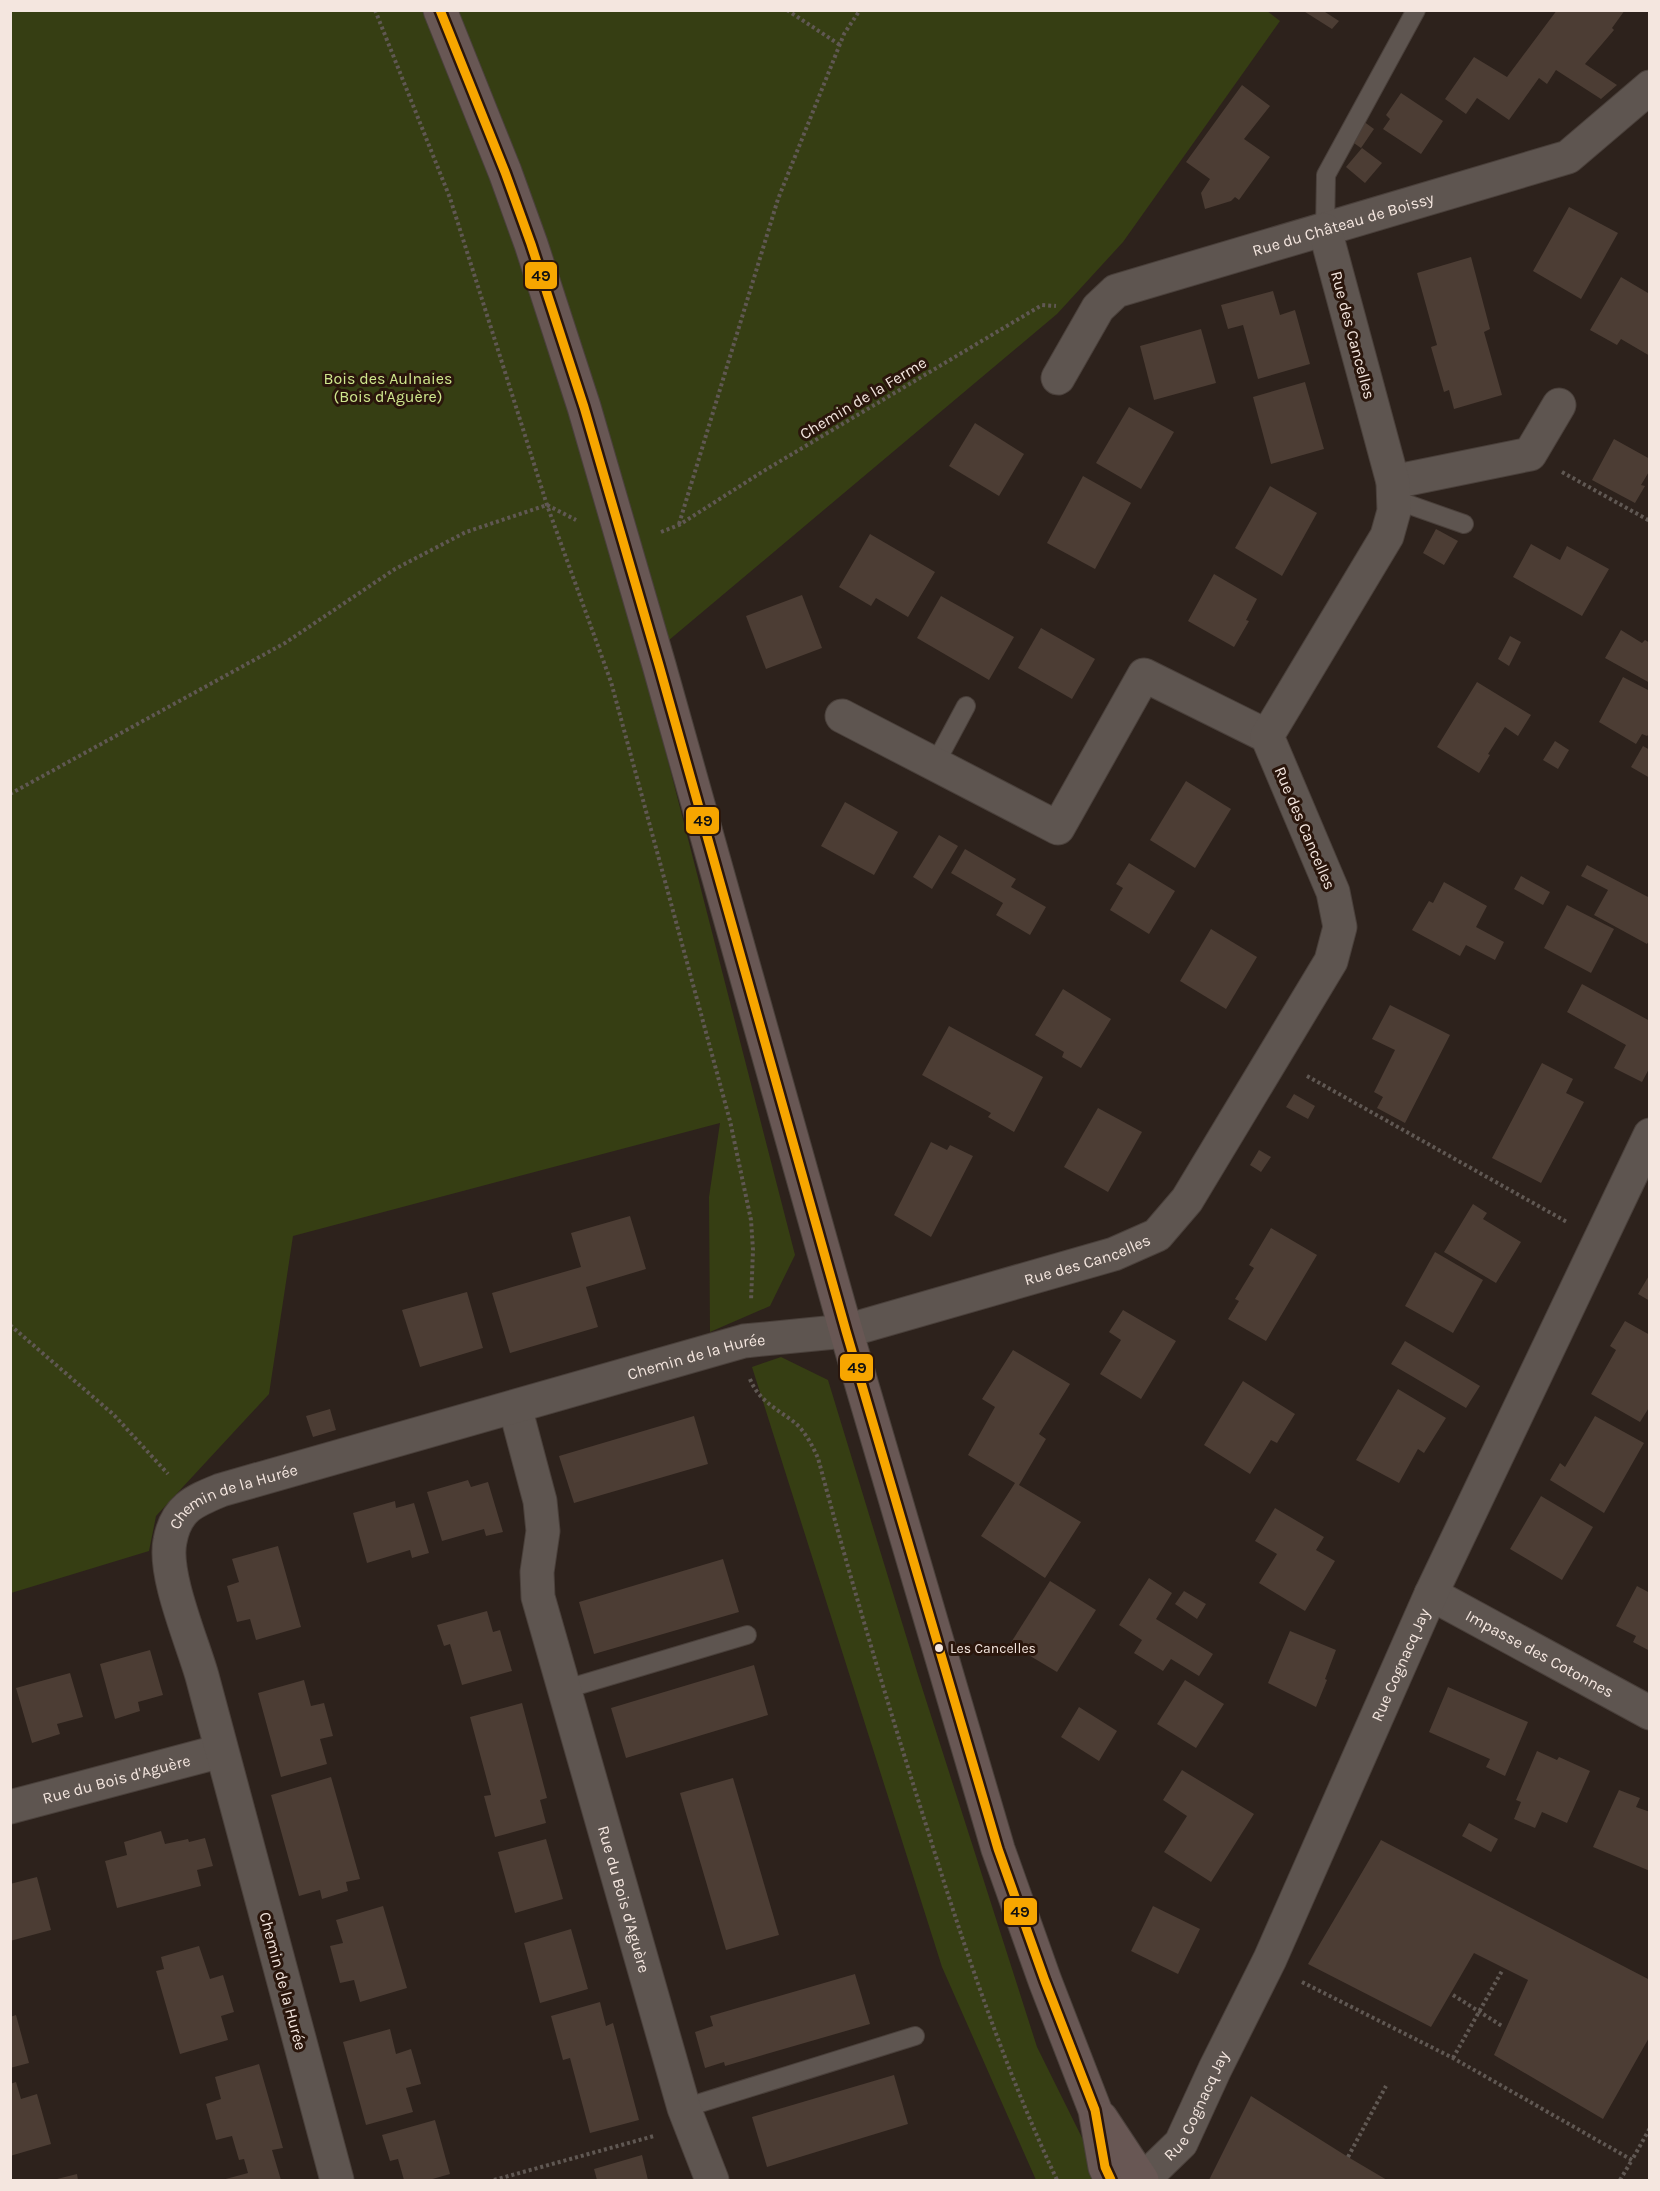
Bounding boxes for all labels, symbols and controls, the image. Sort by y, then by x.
street label: Rue du Château de Boissy [1250,188,1436,260]
line badge: 49 [524,261,558,290]
text: 49 [531,266,551,285]
street label: Rue des Cancelles [1327,269,1379,401]
street label: Chemin de la Ferme [796,353,930,443]
park label: Bois des Aulnaies (Bois d'Aguère) [324,369,452,406]
street label: Rue des Cancelles [1271,764,1339,892]
line badge: 49 [685,806,720,835]
text: 49 [693,811,713,830]
street label: Rue des Cancelles [1022,1230,1153,1289]
street label: Chemin de la Hurée [625,1329,766,1383]
line badge: 49 [839,1353,874,1382]
text: 49 [847,1358,867,1377]
street label: Chemin de la Hurée [165,1459,299,1532]
street label: Rue Cognacq Jay [1367,1605,1433,1724]
street label: Impasse des Cotonnes [1463,1605,1617,1701]
place label: Les Cancelles [950,1640,1036,1657]
marker: Les Cancelles [933,1642,945,1654]
street label: Rue du Bois d'Aguère [40,1750,192,1807]
street label: Rue du Bois d'Aguère [594,1823,654,1975]
line badge: 49 [1003,1897,1038,1926]
text: 49 [1010,1902,1030,1921]
street label: Chemin de la Hurée [255,1910,311,2052]
street label: Rue Cognacq Jay [1159,2047,1233,2164]

